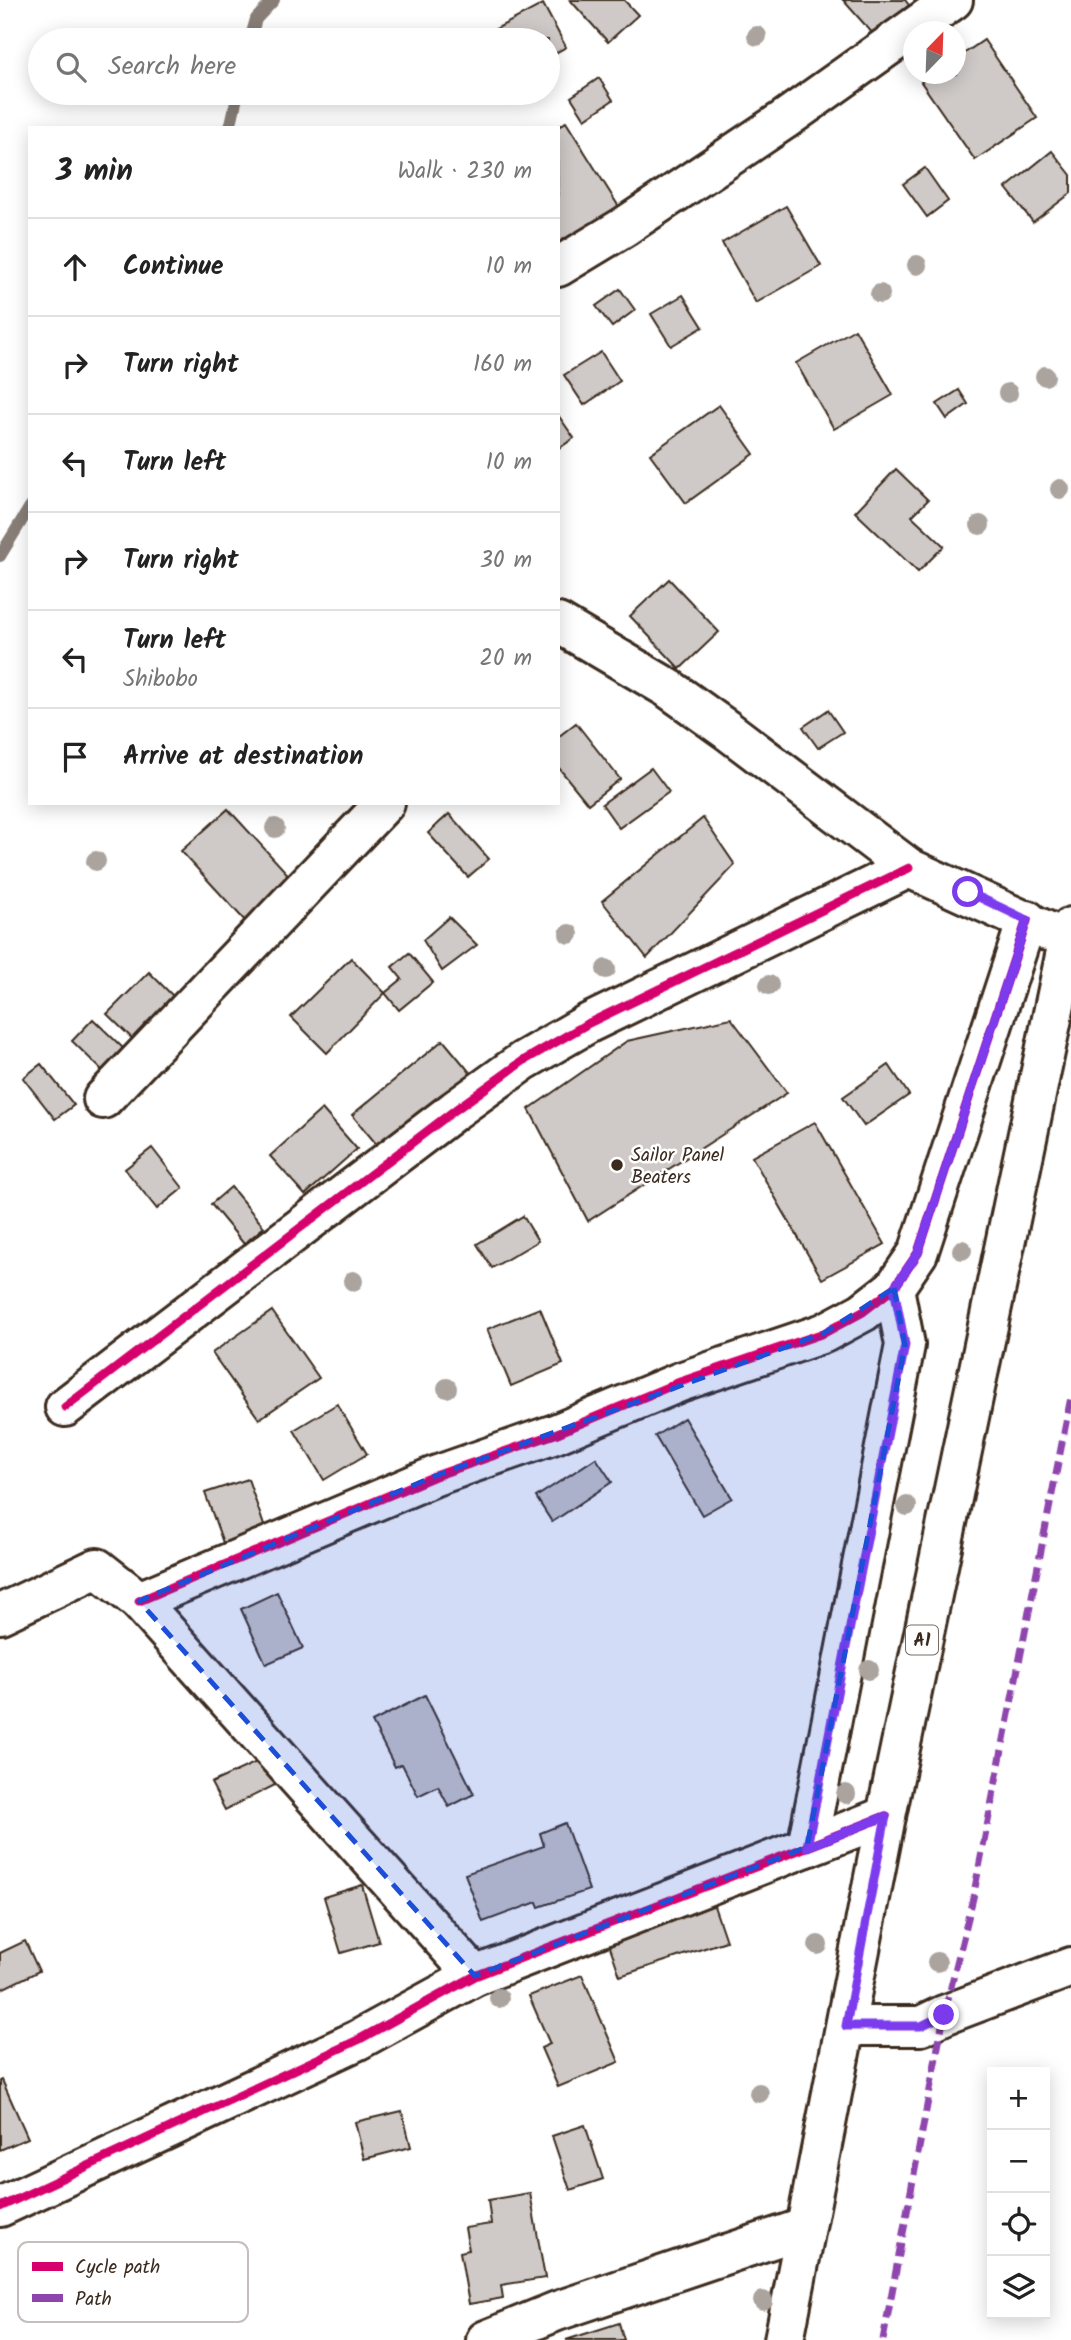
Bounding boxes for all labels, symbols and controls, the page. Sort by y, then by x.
north arrow [903,21,966,84]
search box [28,28,560,105]
text: Search here [108,46,236,88]
icon: search [52,48,90,86]
text: 3 min [56,148,133,196]
text: Walk · 230 m [397,154,532,190]
text: Continue [123,246,224,288]
icon: ahead [56,248,94,286]
text: 10 m [486,249,532,285]
text: Turn right [123,344,239,386]
icon: right [56,346,94,384]
text: 160 m [473,347,532,383]
text: Turn left [123,442,226,484]
icon: left [56,444,94,482]
text: 10 m [486,445,532,481]
text: Turn right [123,540,239,582]
icon: right [56,542,94,580]
text: 30 m [480,543,532,579]
text: Turn left [123,620,226,662]
icon: left [56,640,94,678]
text: 20 m [480,641,532,677]
text: Shibobo [123,662,198,698]
text: Arrive at destination [123,736,363,778]
icon: arrive [56,738,94,776]
route start [952,876,983,907]
place label: Sailor Panel Beaters [631,1141,725,1193]
marker: Sailor Panel Beaters [609,1157,625,1173]
road number: A1 [906,1625,938,1654]
route end [928,1999,959,2030]
map controls [987,2067,1050,2319]
button: + [987,2067,1050,2130]
button: − [987,2130,1050,2193]
button: locate [987,2193,1050,2256]
legend [18,2242,248,2322]
text: Cycle path [75,2253,160,2283]
button: layers [987,2256,1050,2319]
text: Path [75,2285,112,2315]

